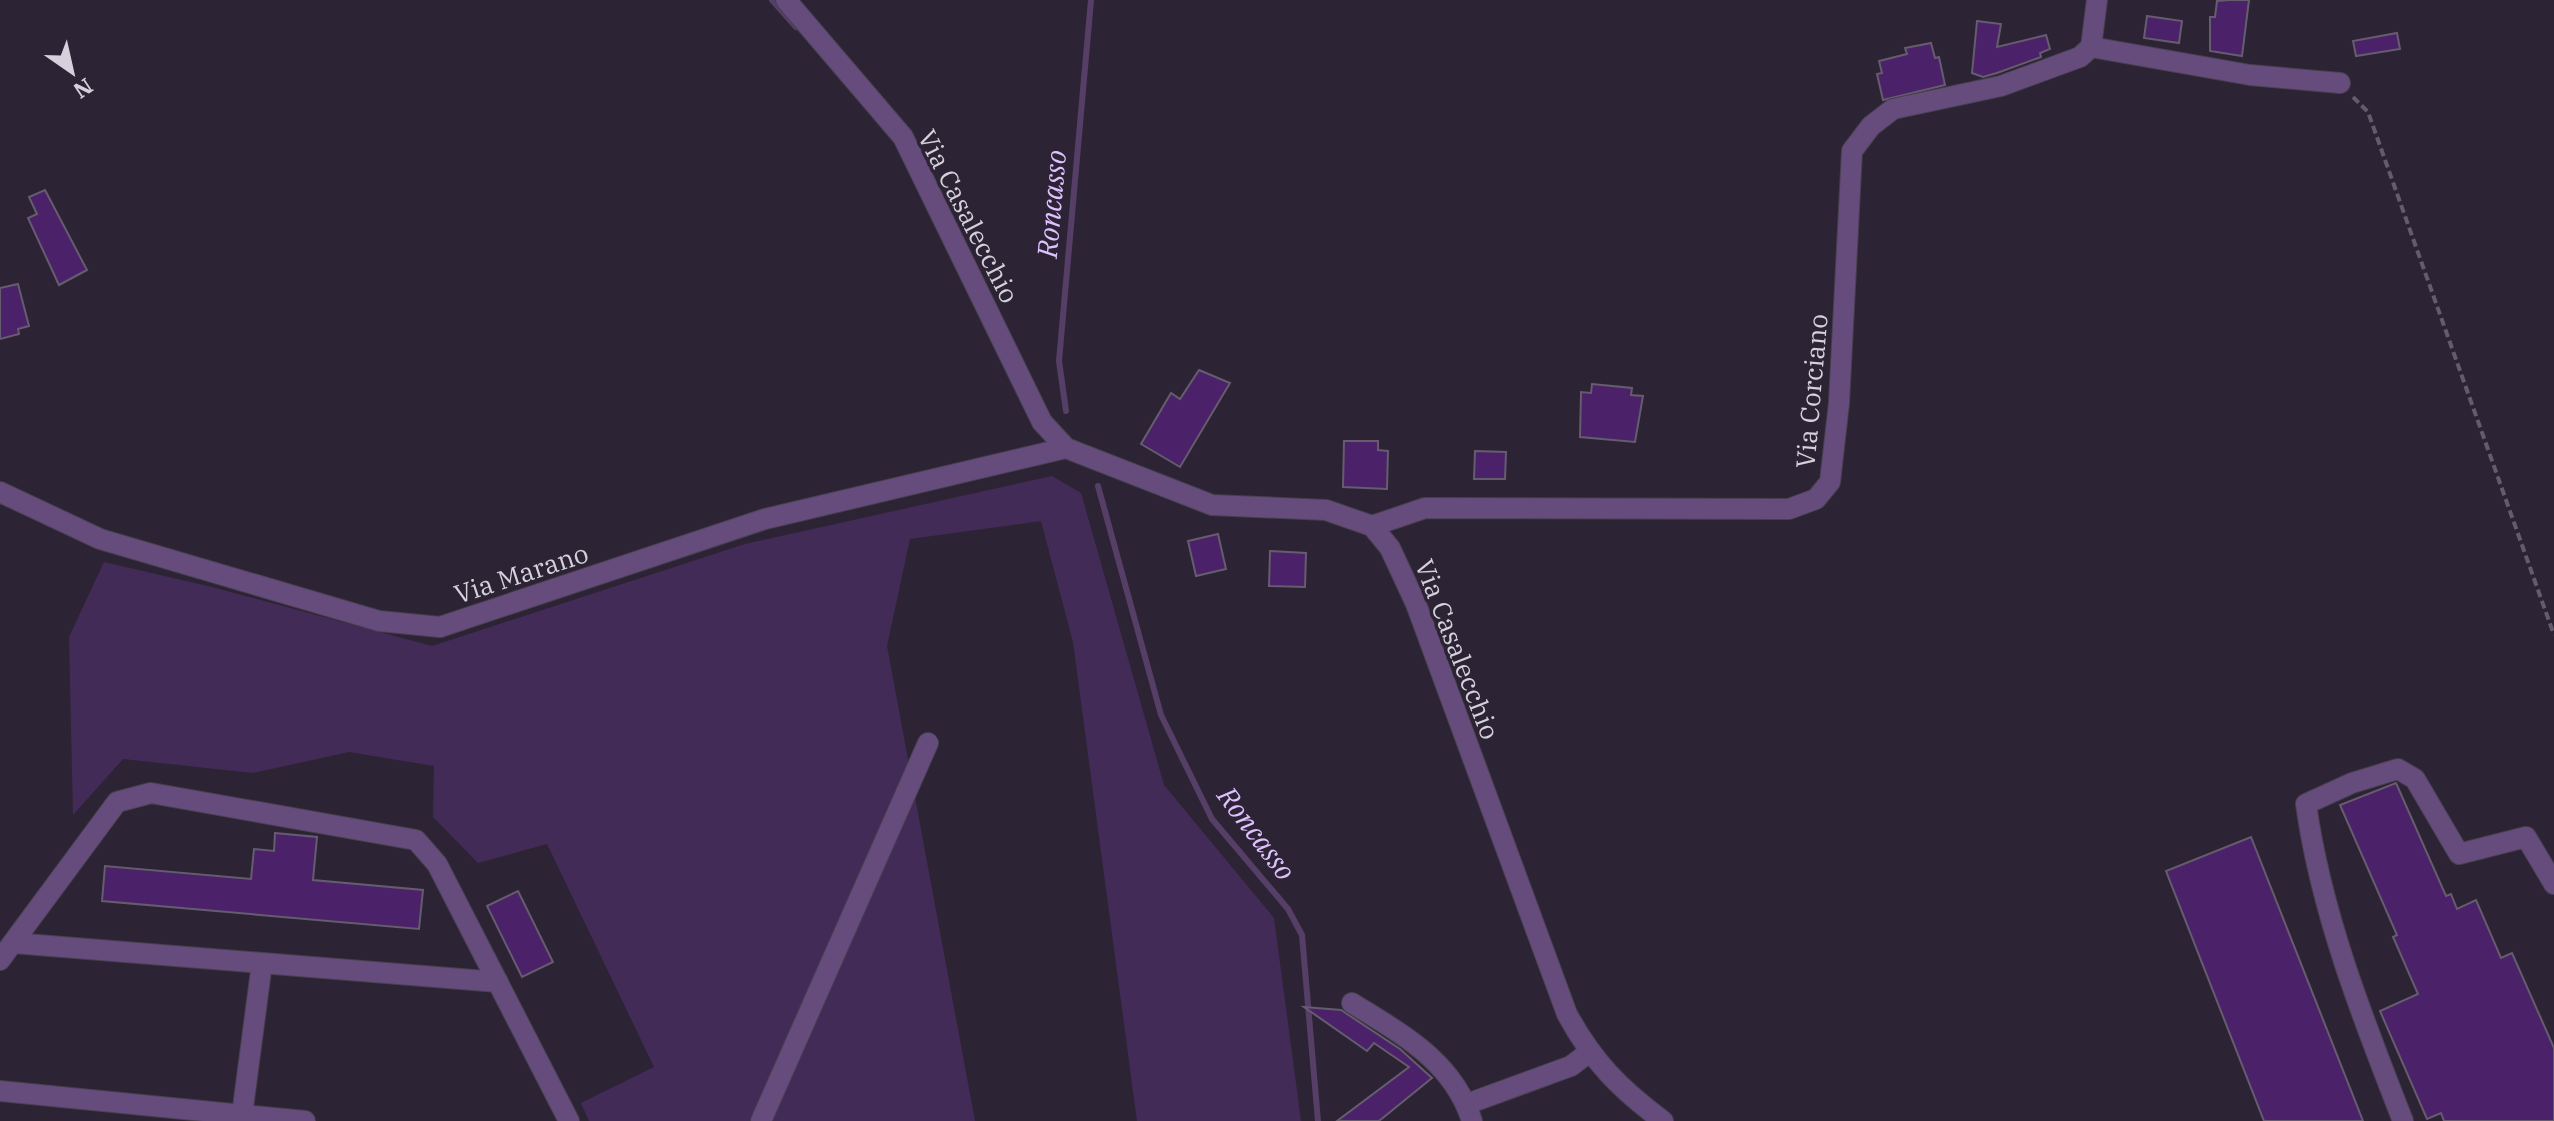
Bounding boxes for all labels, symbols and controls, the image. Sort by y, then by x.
north arrow [32,32,112,112]
text: N [68,72,99,106]
street label: Via Casalecchio [911,124,1027,308]
water label: Roncasso [1028,148,1074,261]
street label: Via Corciano [1787,312,1835,470]
street label: Via Marano [450,535,592,611]
street label: Via Casalecchio [1408,554,1508,744]
water label: Roncasso [1209,778,1304,887]

